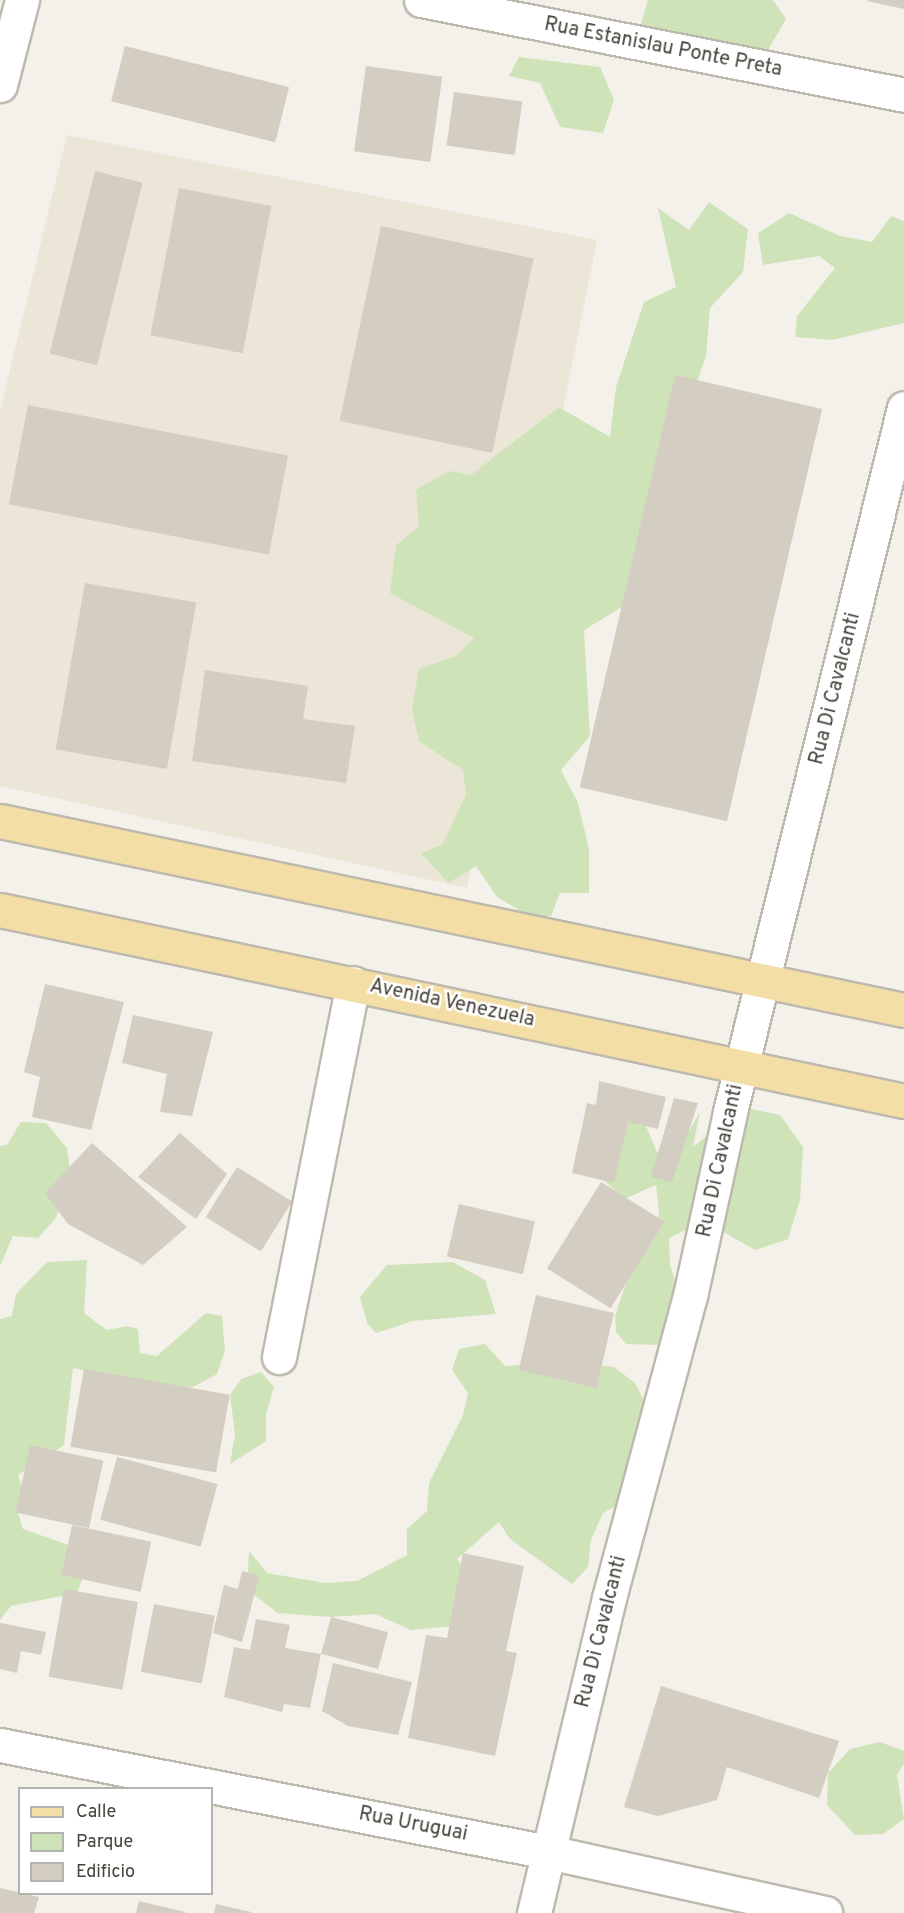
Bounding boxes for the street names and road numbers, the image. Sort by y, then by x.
street label: Rua Estanislau Ponte Preta [542,13,784,83]
street label: Rua Di Cavalcanti [806,610,866,768]
street label: Avenida Venezuela [367,975,537,1033]
street label: Rua Di Cavalcanti [693,1082,749,1240]
street label: Rua Di Cavalcanti [572,1553,632,1711]
street label: Rua Uruguai [357,1803,469,1847]

